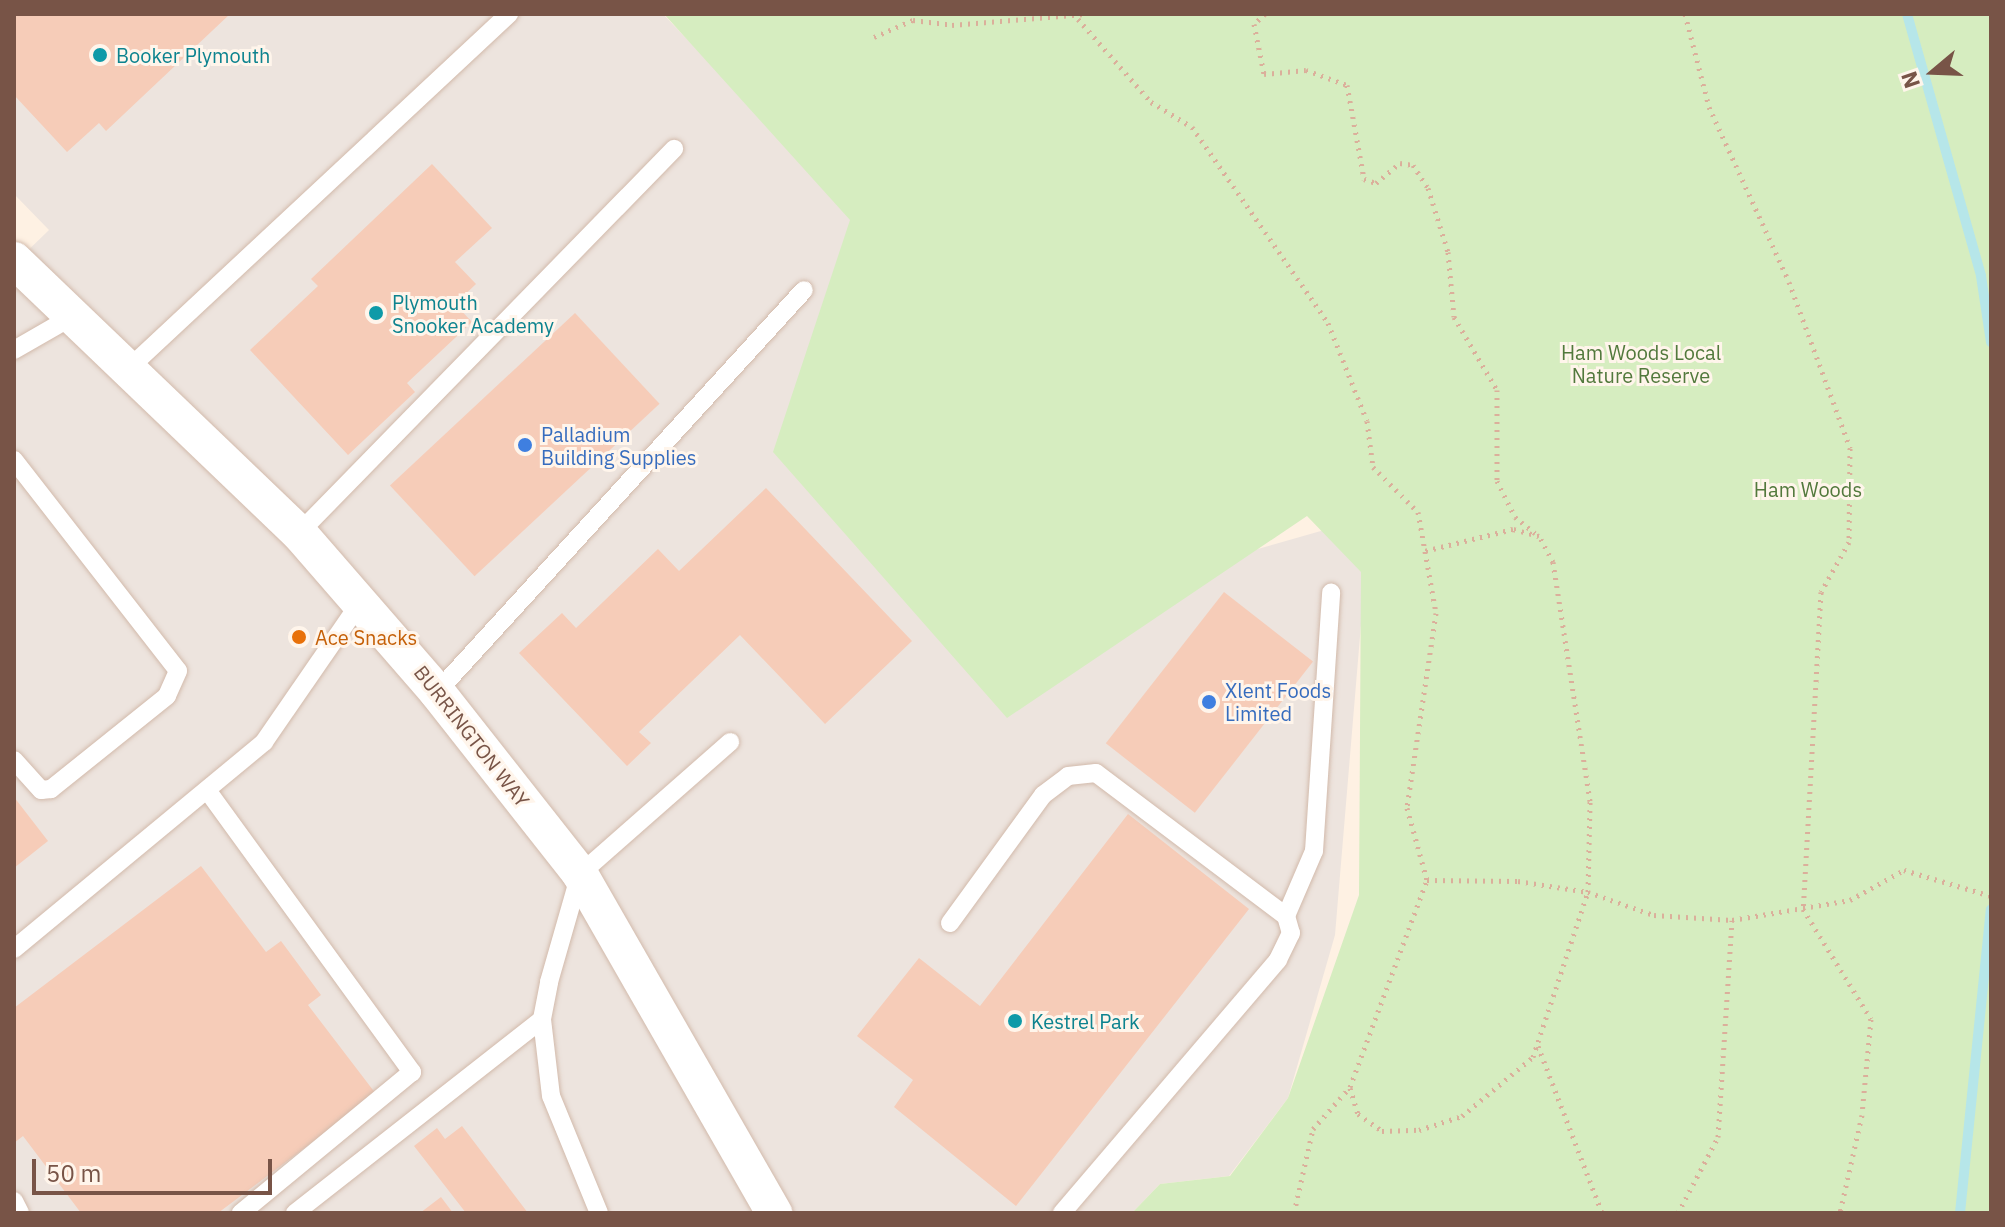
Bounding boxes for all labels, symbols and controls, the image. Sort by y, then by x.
north arrow [1893,32,1973,112]
place label: Booker Plymouth [116,43,270,67]
marker: Booker Plymouth [91,46,109,64]
text: N [1894,68,1926,92]
place label: Plymouth Snooker Academy [392,290,554,337]
marker: Plymouth Snooker Academy [367,304,385,322]
park label: Ham Woods Local Nature Reserve [1561,341,1721,388]
place label: Palladium Building Supplies [541,422,696,469]
marker: Palladium Building Supplies [516,436,534,454]
park label: Ham Woods [1754,477,1862,501]
place label: Ace Snacks [315,625,417,649]
marker: Ace Snacks [290,628,308,646]
street label: BURRINGTON WAY [409,660,535,812]
place label: Xlent Foods Limited [1225,678,1331,725]
marker: Xlent Foods Limited [1200,693,1218,711]
place label: Kestrel Park [1031,1009,1140,1033]
marker: Kestrel Park [1006,1012,1024,1030]
scale bar [36,1143,276,1193]
text: 50 m [46,1157,101,1189]

